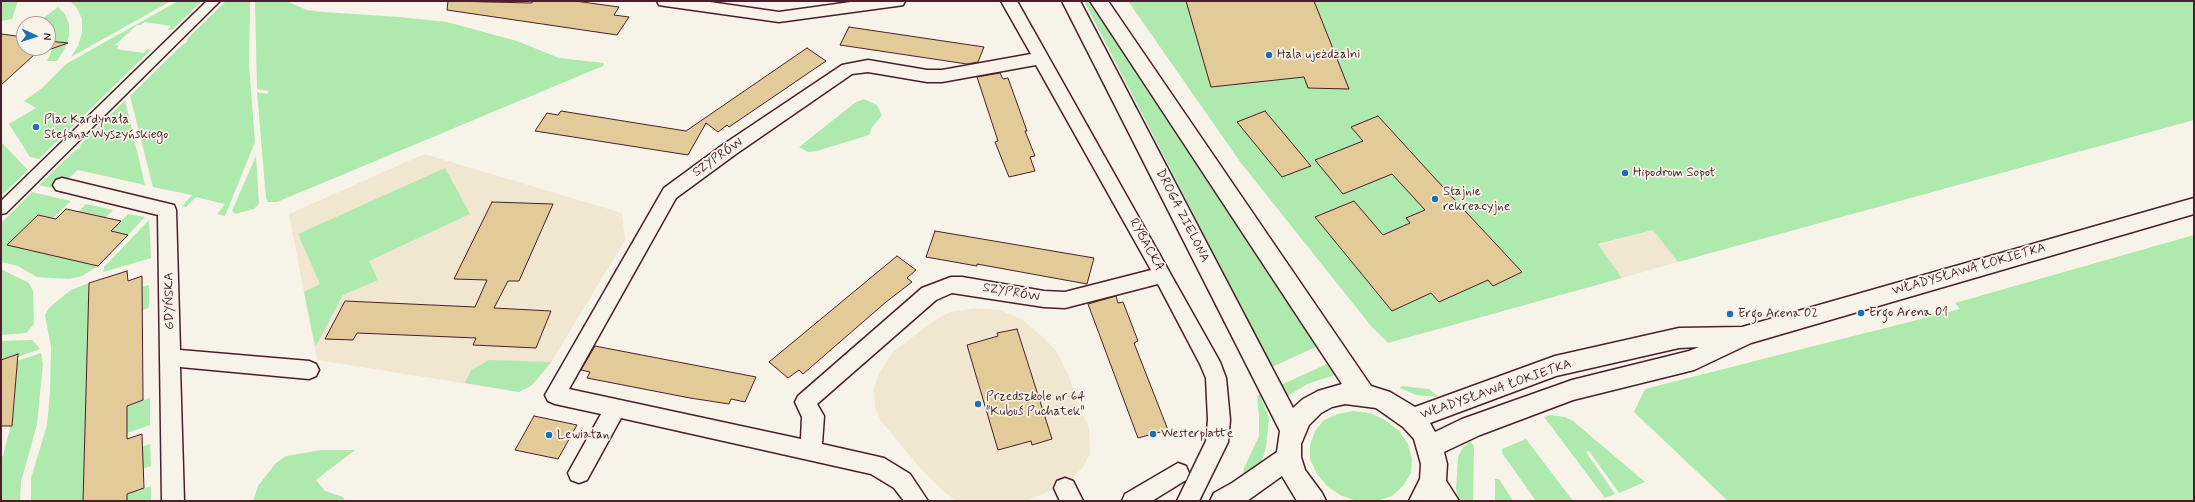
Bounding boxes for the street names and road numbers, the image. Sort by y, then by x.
street label: SZYPRÓW [690,135,746,181]
street label: DROGA ZIELONA [1152,167,1212,265]
street label: RYBACKA [1125,216,1167,274]
street label: WŁADYSŁAWA ŁOKIETKA [1890,241,2048,299]
street label: GDYŃSKA [162,272,178,330]
street label: SZYPRÓW [981,280,1041,306]
street label: WŁADYSŁAWA ŁOKIETKA [1418,357,1574,423]

